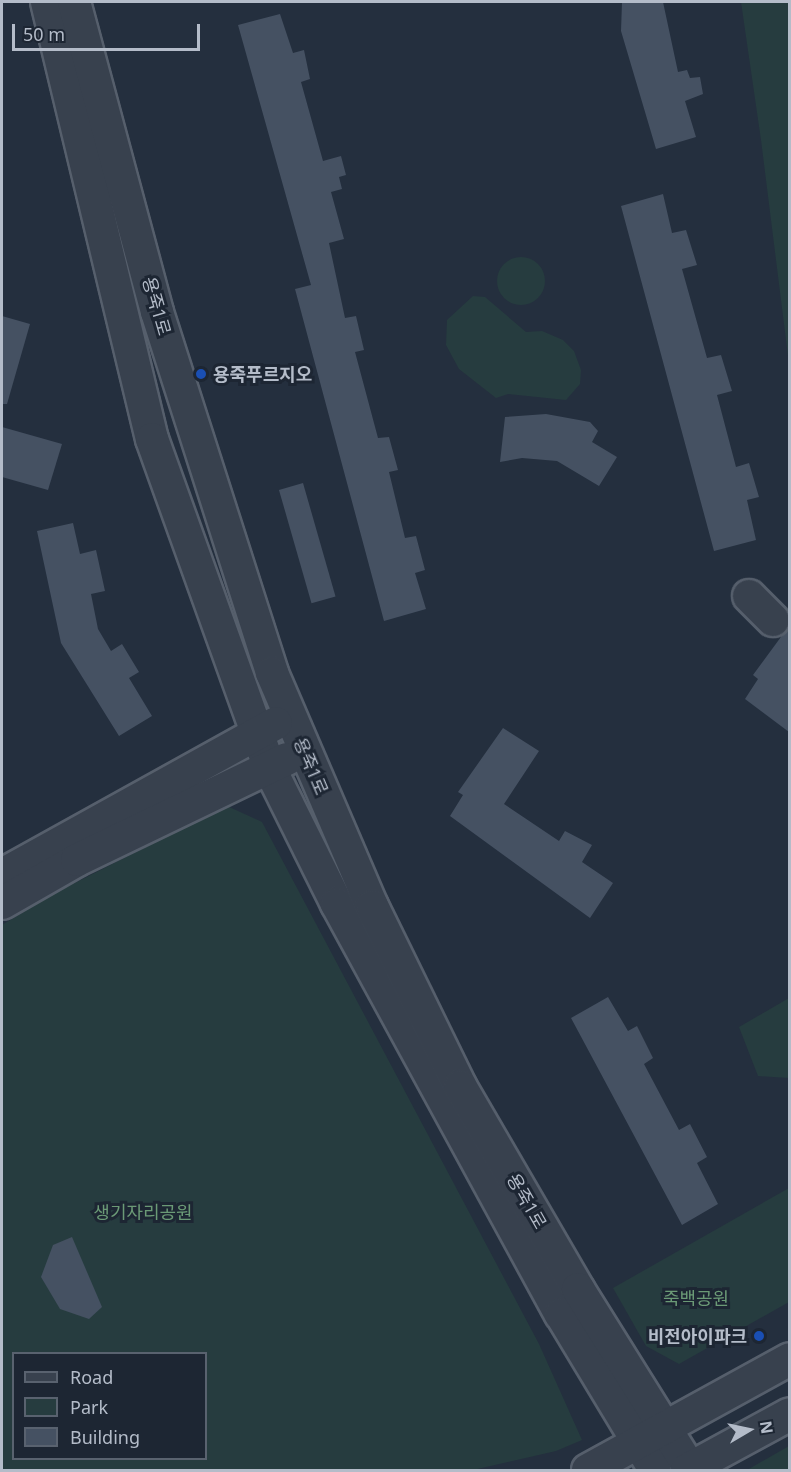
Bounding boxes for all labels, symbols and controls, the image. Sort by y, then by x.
scale bar [15,12,202,50]
text: 50 m [23,22,65,46]
street label: 용죽1로 [138,274,176,338]
place label: 용죽푸르지오 [213,363,312,385]
marker: 용죽푸르지오 [194,367,208,381]
street label: 용죽1로 [289,734,333,798]
street label: 용죽1로 [503,1170,551,1232]
park label: 생기자리공원 [93,1201,193,1223]
park label: 죽백공원 [663,1287,729,1309]
place label: 비전아이파크 [648,1325,747,1347]
marker: 비전아이파크 [752,1329,766,1343]
legend [12,1352,207,1460]
text: Road [70,1365,113,1389]
text: Park [70,1395,108,1419]
north arrow [719,1400,779,1460]
text: N [755,1419,779,1435]
text: Building [70,1425,140,1449]

